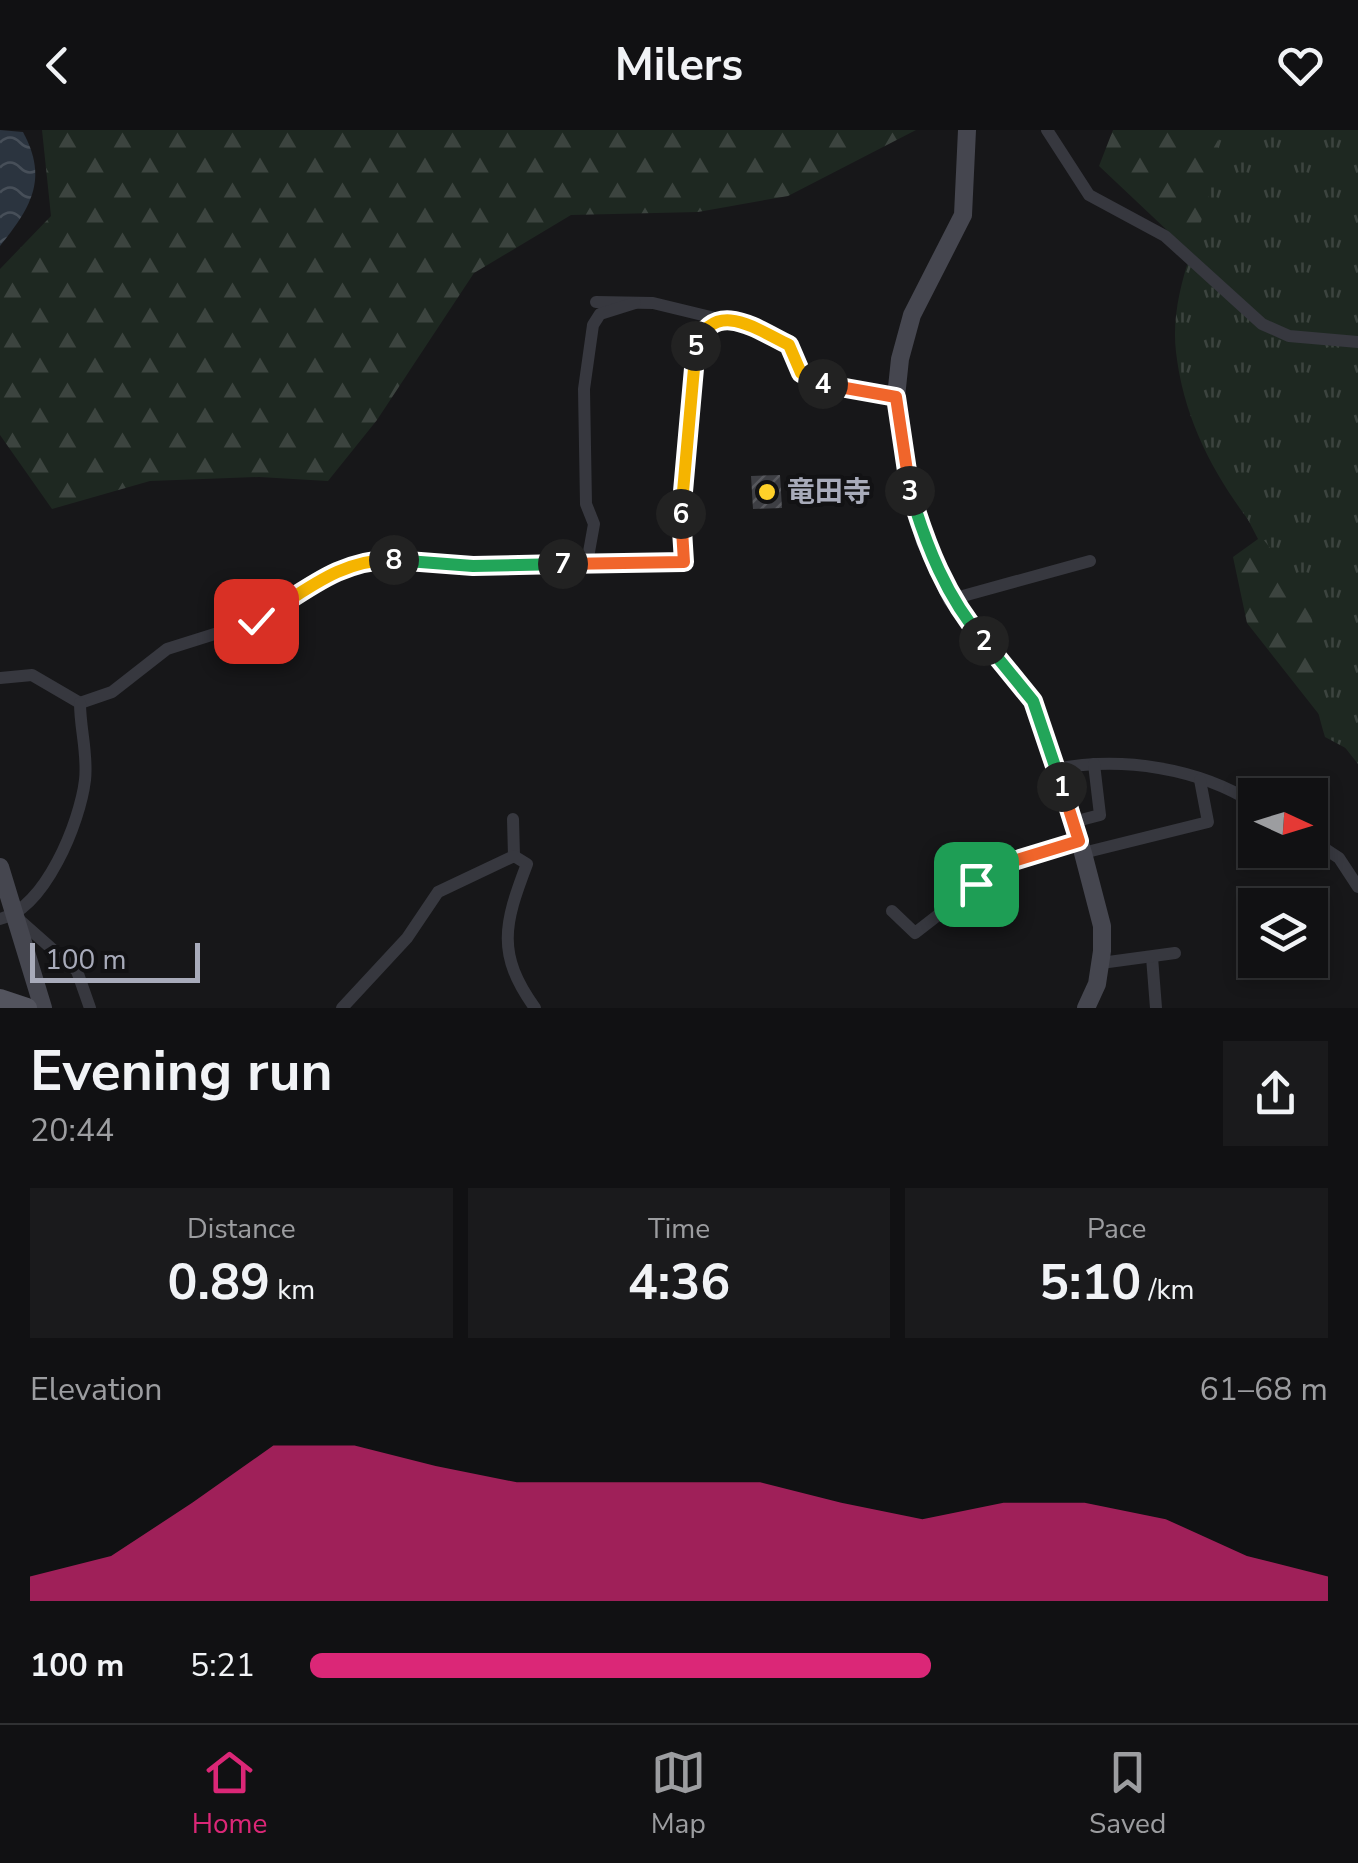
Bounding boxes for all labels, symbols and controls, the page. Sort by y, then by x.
text: Milers [615,35,743,96]
icon: back [30,38,85,93]
icon: heart [1273,38,1328,93]
pin: 5 [671,321,721,371]
text: 5 [688,327,704,365]
pin: 4 [798,359,848,409]
text: 4 [815,365,831,403]
pin: 3 [885,466,935,516]
text: 3 [902,472,918,510]
place label: 竜田寺 [787,473,871,511]
marker: 竜田寺 [756,481,778,503]
pin: 6 [656,489,706,539]
text: 6 [673,495,689,533]
pin: 8 [369,535,419,585]
pin: 7 [538,539,588,589]
text: 8 [386,541,402,579]
text: 7 [555,545,571,583]
pin [214,579,299,664]
icon: check [229,594,284,649]
pin: 2 [959,616,1009,666]
text: 2 [976,622,992,660]
pin: 1 [1037,762,1087,812]
text: 1 [1054,768,1070,806]
north arrow [1238,778,1328,868]
map controls [1238,778,1328,978]
pin [934,842,1019,927]
icon: arrive [949,857,1004,912]
button: layers [1238,888,1328,978]
scale bar [30,938,200,983]
text: 100 m [45,941,127,979]
text: Evening run [30,1034,333,1109]
button: share [1223,1041,1328,1146]
text: 20:44 [30,1109,114,1152]
text: Distance [187,1210,296,1248]
text: Time [648,1210,710,1248]
text: Pace [1087,1210,1146,1248]
text: 0.89 [168,1248,270,1317]
text: 4:36 [628,1248,730,1317]
text: 5:10 [1039,1248,1141,1317]
text: km [270,1271,315,1309]
text: /km [1141,1271,1194,1309]
text: Elevation [30,1368,163,1411]
text: 61–68 m [1200,1368,1328,1411]
text: 100 m [30,1644,124,1687]
text: 5:21 [190,1644,255,1687]
tab: Home [192,1745,267,1843]
tab: Map [651,1745,706,1843]
tab: Saved [1089,1745,1166,1843]

